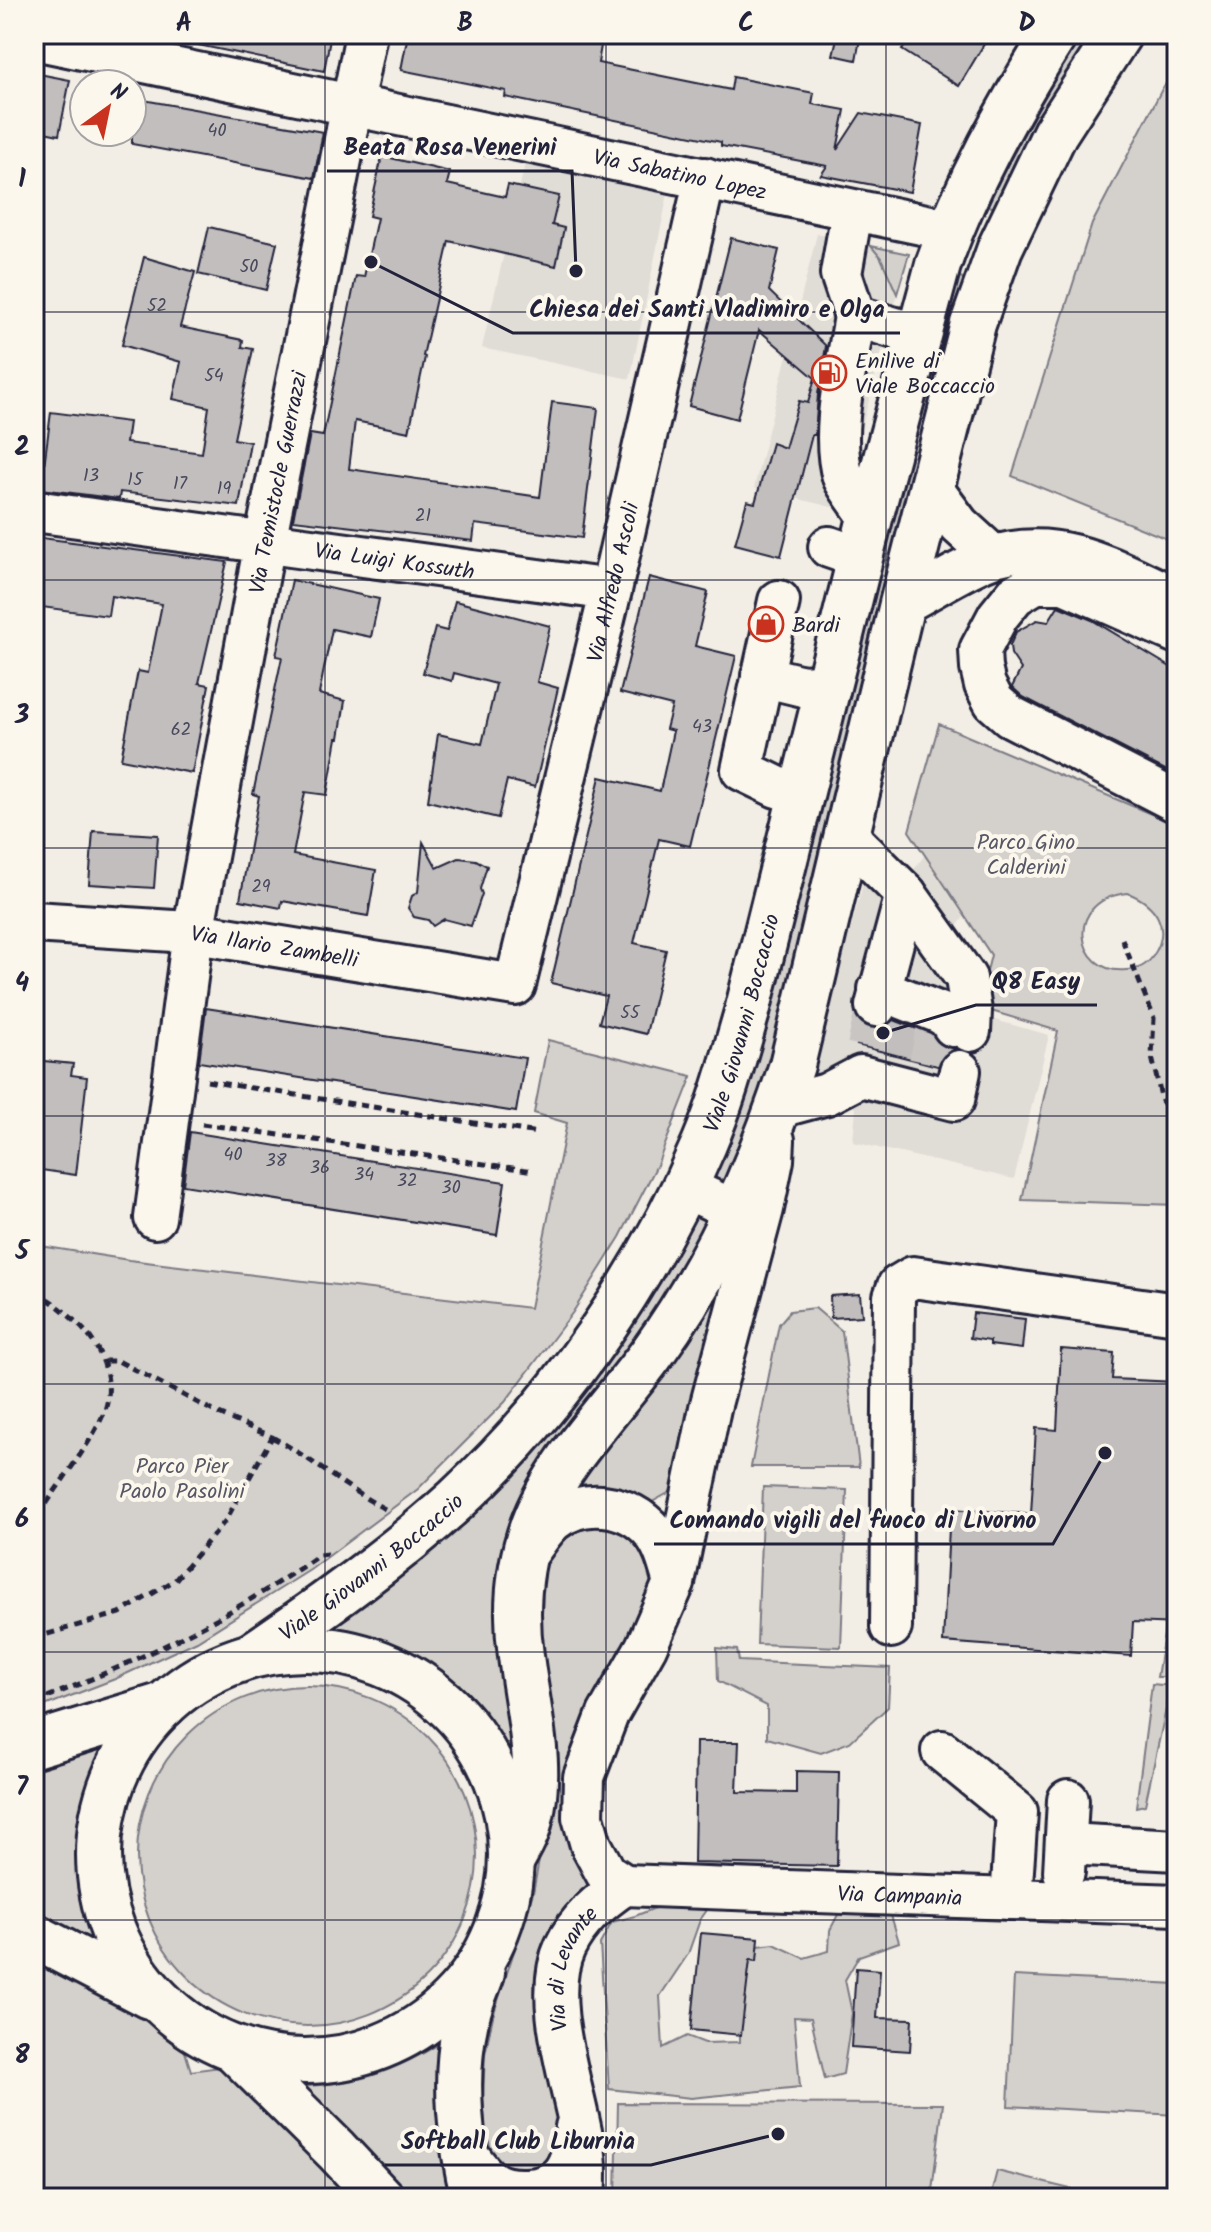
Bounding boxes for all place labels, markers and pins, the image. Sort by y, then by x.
callout: Beata Rosa Venerini [327,123,572,171]
callout: Chiesa dei Santi Vladimiro e Olga [513,285,900,333]
place label: Enilive di Viale Boccaccio [855,345,995,405]
fuel station icon: Enilive di Viale Boccaccio [810,354,848,392]
shop icon: Bardi [747,605,785,643]
place label: Bardi [792,609,841,644]
callout: Q8 Easy [976,957,1097,1005]
callout: Comando vigili del fuoco di Livorno [654,1496,1053,1544]
callout: Softball Club Liburnia [385,2117,651,2165]

